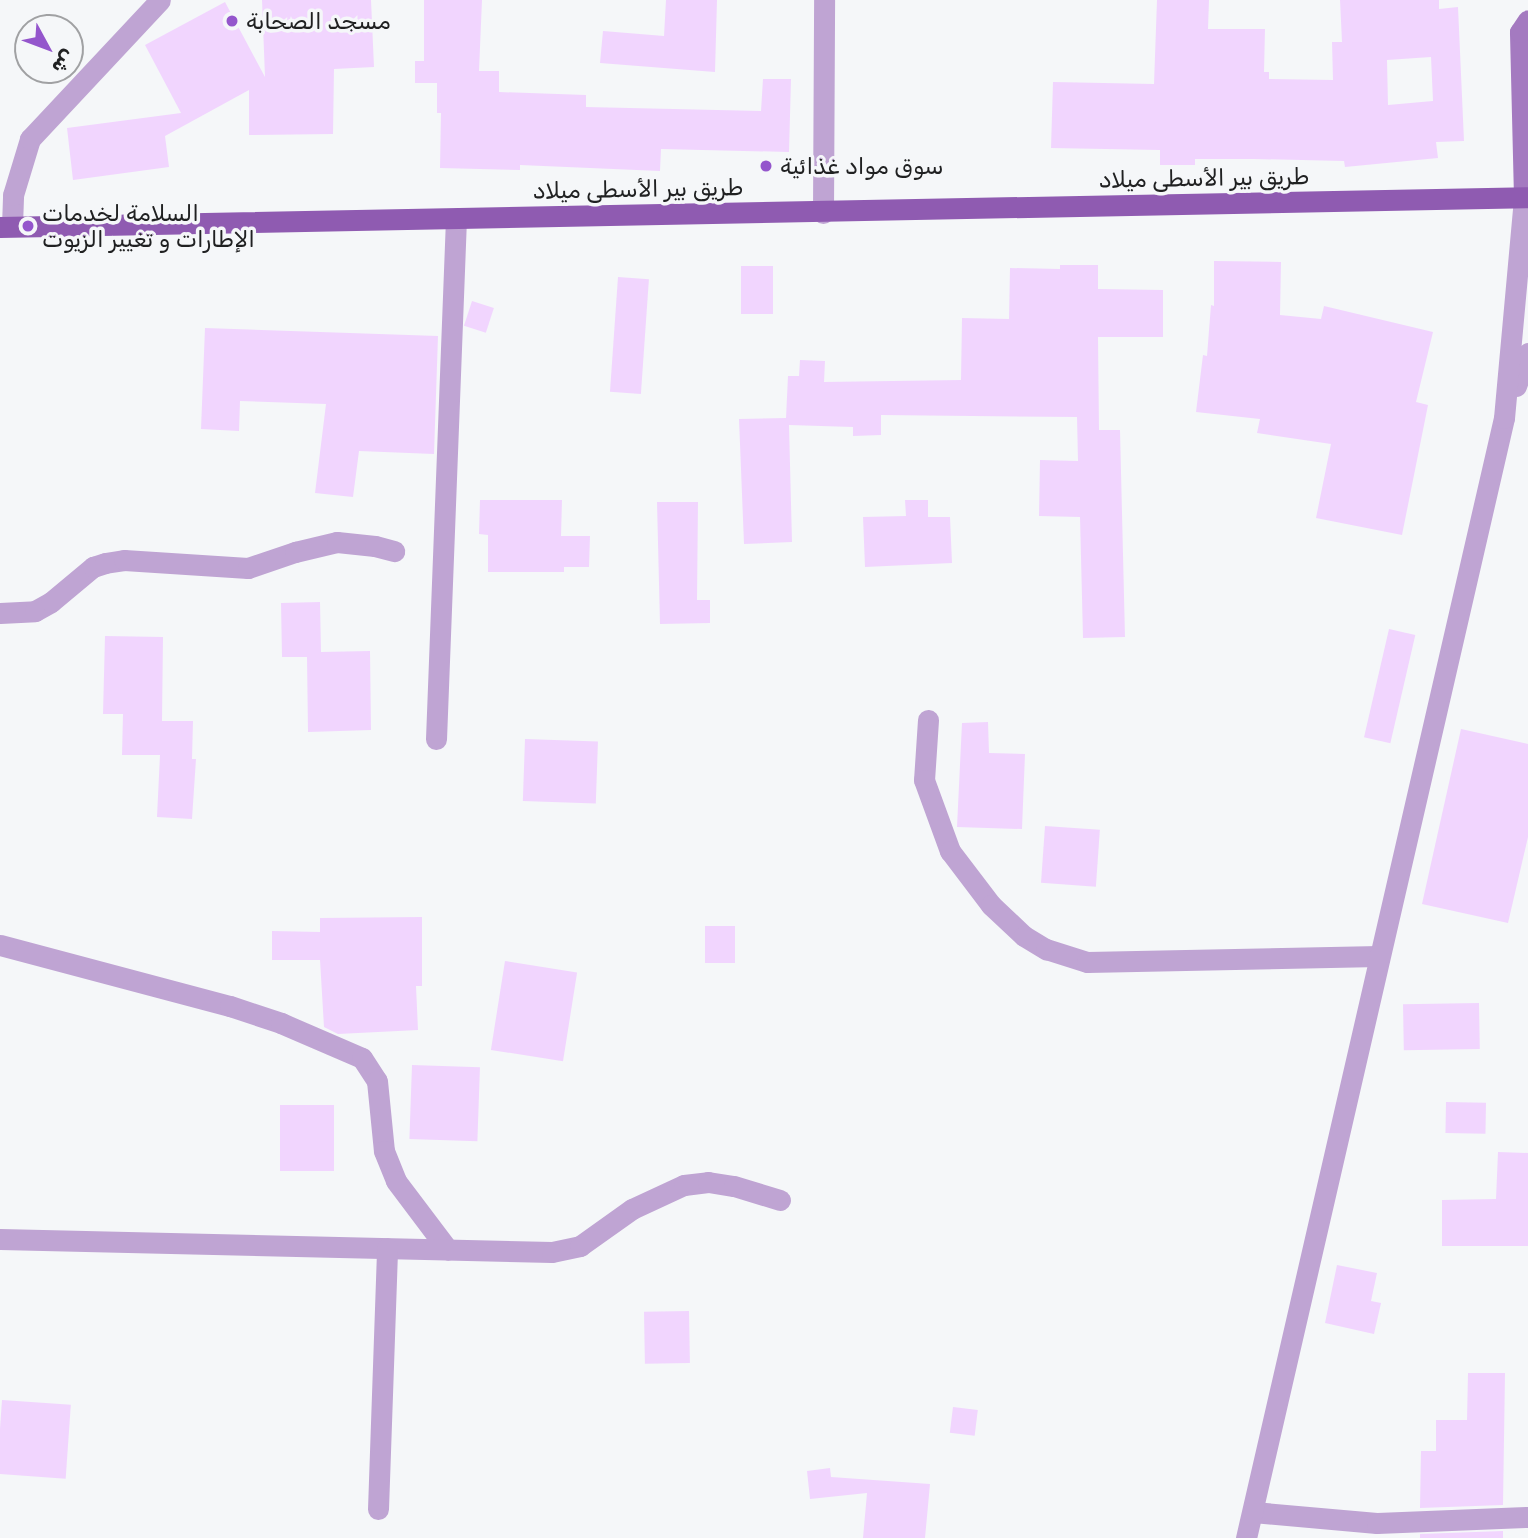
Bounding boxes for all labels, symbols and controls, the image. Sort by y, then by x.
place label: مسجد الصحابة [246,7,391,35]
marker: مسجد الصحابة [224,13,240,29]
north arrow [14,14,84,84]
text: ش [47,45,80,78]
place label: سوق مواد غذائية [780,152,944,180]
marker: سوق مواد غذائية [758,158,774,174]
street label: طريق بير الأسطى ميلاد [1098,162,1310,194]
street label: طريق بير الأسطى ميلاد [532,173,744,205]
place label: السلامة لخدمات الإطارات و تغيير الزيوت [42,199,255,253]
marker: السلامة لخدمات الإطارات و تغيير الزيوت [20,218,36,234]

